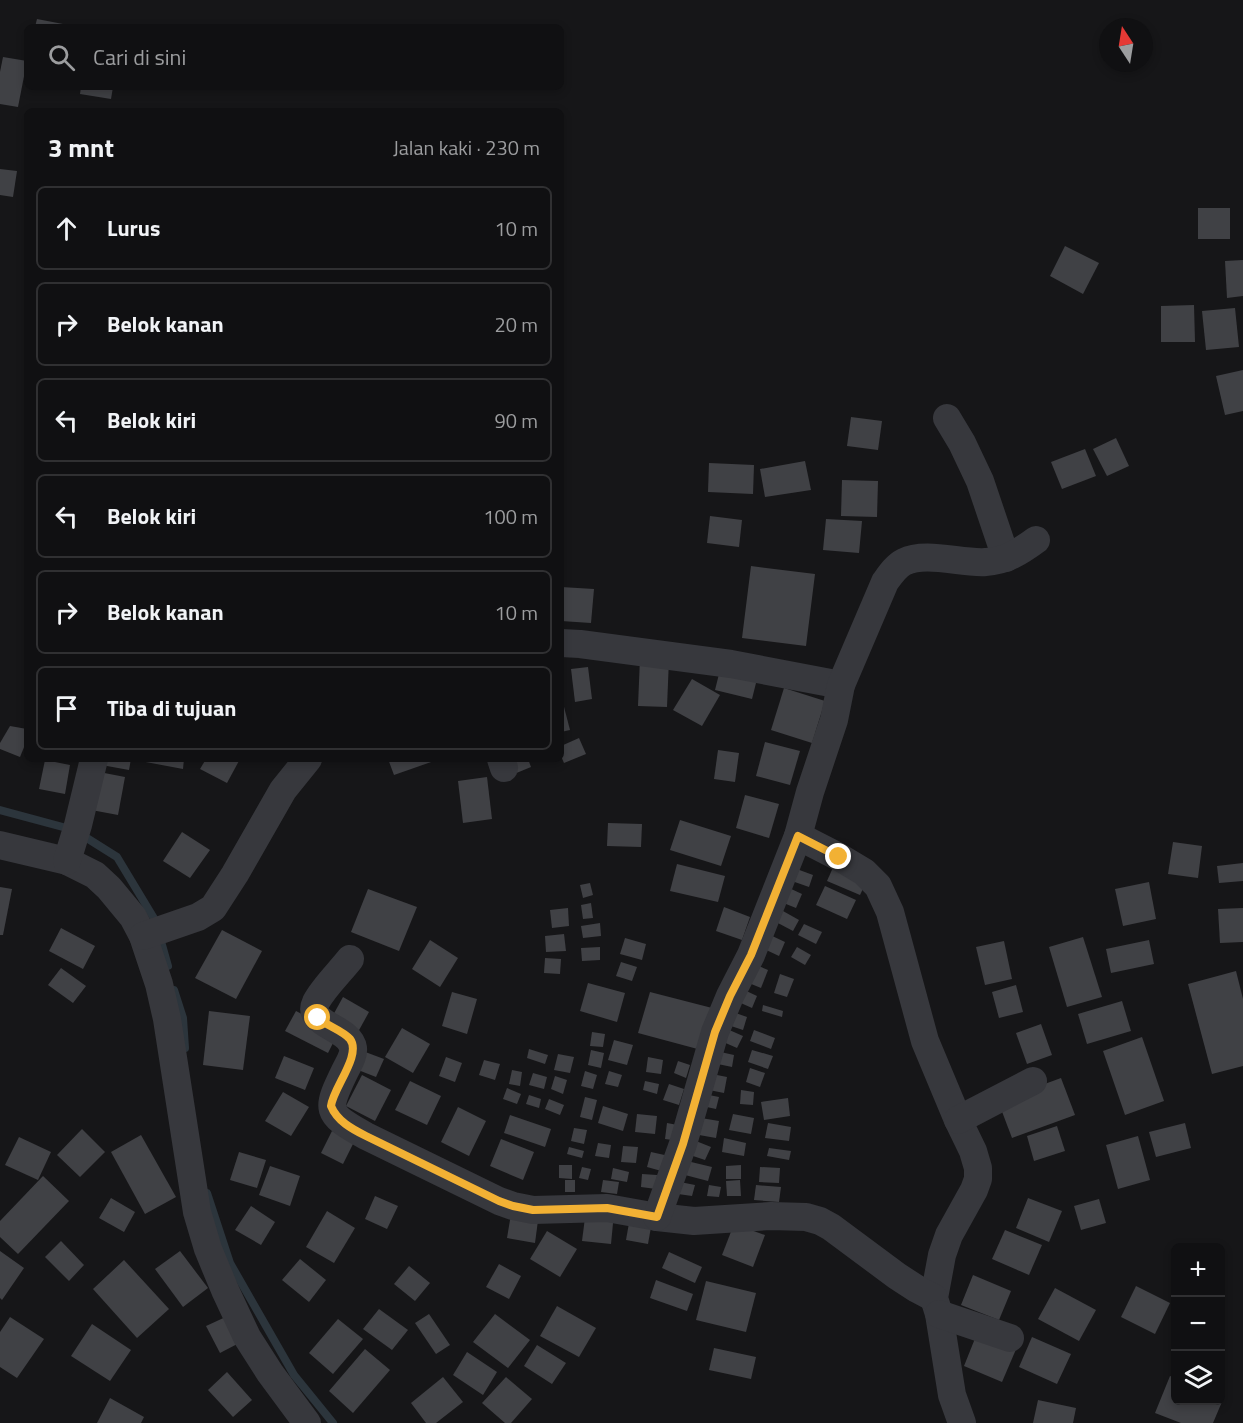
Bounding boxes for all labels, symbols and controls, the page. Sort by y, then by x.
north arrow [1099,18,1153,72]
search box [24,24,564,90]
text: Cari di sini [93,40,186,74]
icon: search [45,41,78,74]
text: 3 mnt [48,128,114,167]
text: Jalan kaki · 230 m [393,132,540,163]
text: Lurus [107,211,160,245]
icon: ahead [50,212,83,245]
text: 10 m [494,213,538,244]
text: Belok kanan [107,307,224,341]
icon: right [50,308,83,341]
text: 20 m [494,309,538,340]
text: Belok kiri [107,403,196,437]
icon: left [50,404,83,437]
text: 90 m [494,405,538,436]
text: Belok kiri [107,499,196,533]
icon: left [50,500,83,533]
text: 100 m [483,501,538,532]
text: Belok kanan [107,595,224,629]
icon: right [50,596,83,629]
text: 10 m [494,597,538,628]
text: Tiba di tujuan [107,691,236,725]
icon: arrive [50,692,83,725]
route end [825,843,851,869]
route start [304,1004,330,1030]
map controls [1171,1243,1225,1405]
button: + [1171,1243,1225,1297]
button: − [1171,1297,1225,1351]
button: layers [1171,1351,1225,1405]

